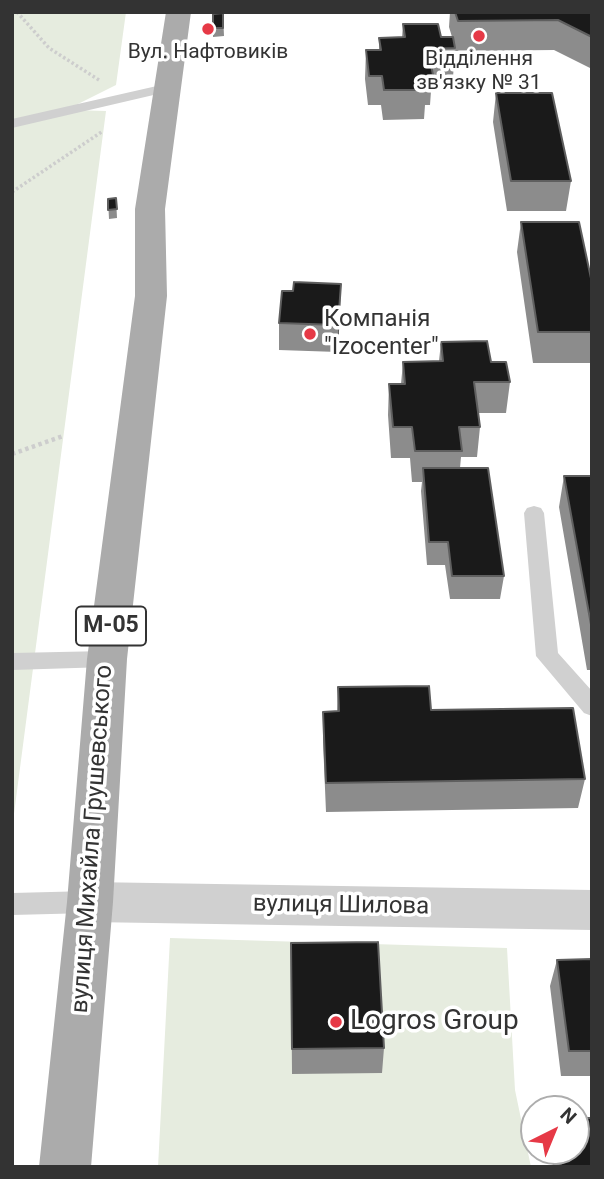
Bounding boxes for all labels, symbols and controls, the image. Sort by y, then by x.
marker: Вул. Нафтовиків [200,21,216,37]
marker: Відділення зв'язку № 31 [471,28,487,44]
place label: Вул. Нафтовиків [128,40,288,66]
place label: Відділення зв'язку № 31 [416,47,542,97]
place label: Компанія "Izocenter" [324,306,439,362]
marker: Компанія "Izocenter" [302,326,318,342]
road number: М-05 [76,606,146,646]
street label: вулиця Михайла Грушевського [66,664,120,1014]
street label: вулиця Шилова [253,890,429,922]
place label: Logros Group [350,1005,519,1039]
marker: Logros Group [328,1014,344,1030]
north arrow [520,1095,590,1165]
text: N [556,1103,581,1129]

